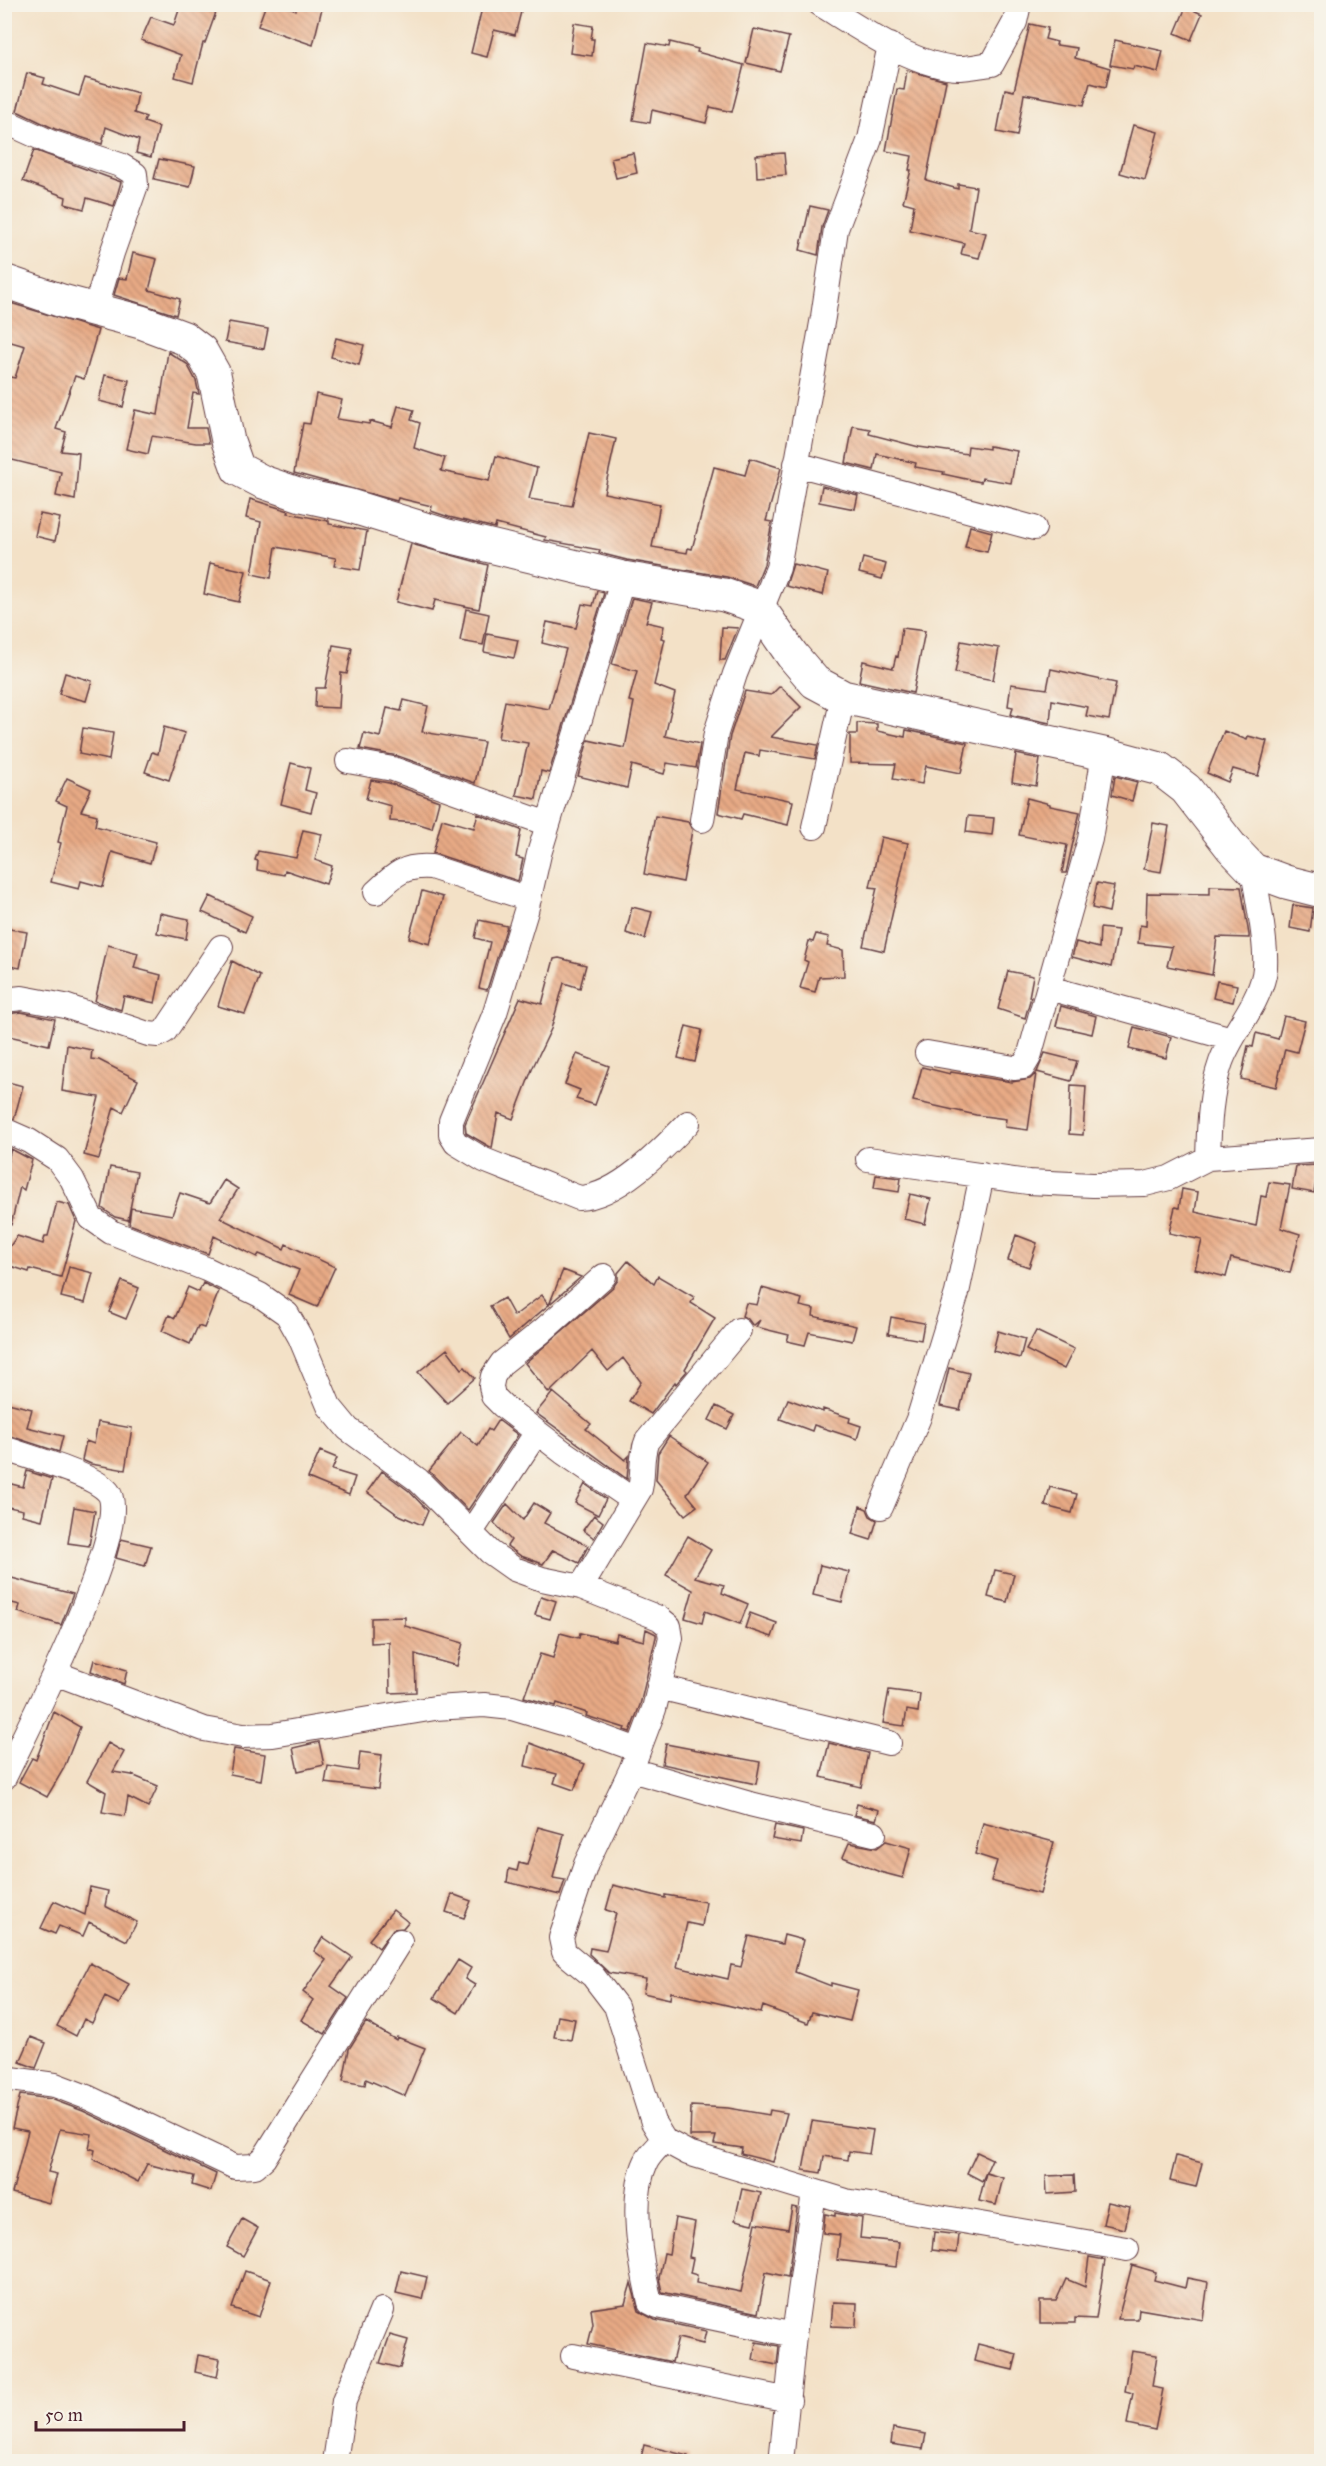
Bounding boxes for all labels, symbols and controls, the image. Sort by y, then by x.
scale bar [36,2394,184,2432]
text: 50 m [45,2404,83,2426]

